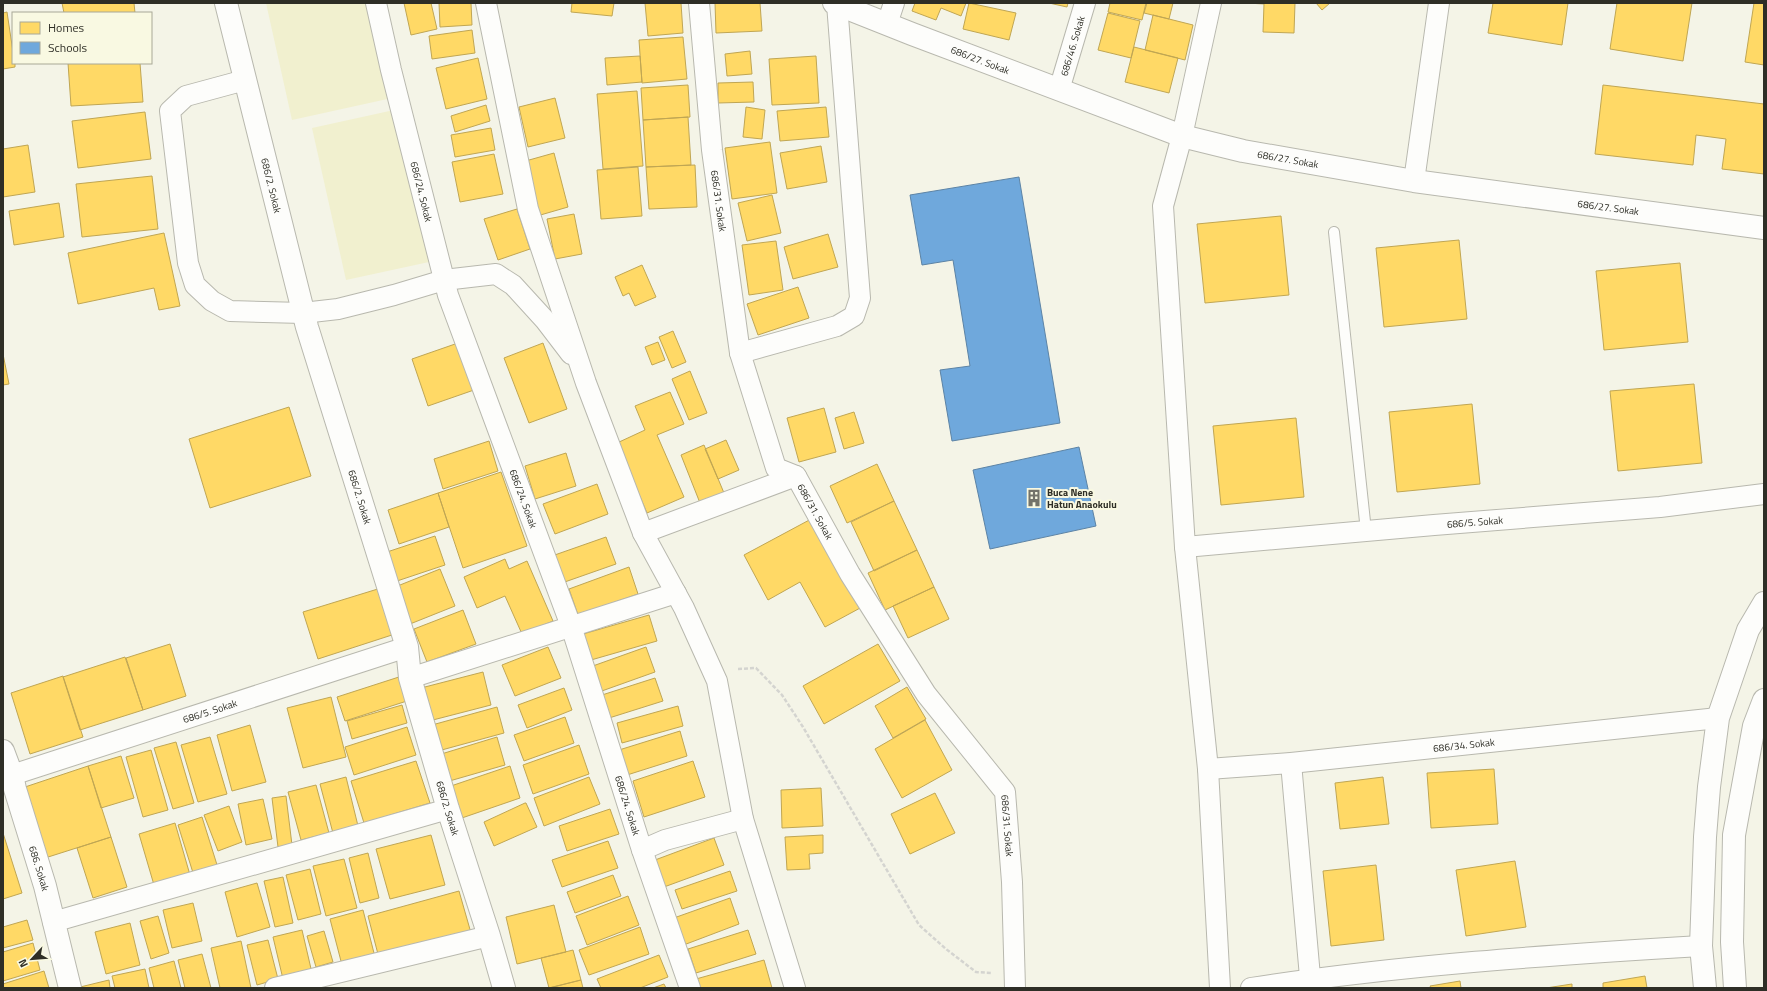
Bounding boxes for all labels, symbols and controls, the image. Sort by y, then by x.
legend [12,12,152,64]
street label: 686/46. Sokak [1056,14,1088,78]
text: Homes [48,18,84,37]
text: Schools [48,38,88,57]
street label: 686/27. Sokak [949,42,1012,78]
street label: 686/27. Sokak [1256,146,1320,172]
street label: 686/2. Sokak [258,156,286,215]
street label: 686/24. Sokak [407,160,437,224]
street label: 686/31. Sokak [707,169,731,233]
street label: 686/27. Sokak [1577,196,1640,219]
street label: 686/24. Sokak [506,467,542,530]
street label: 686/2. Sokak [345,468,376,526]
street label: 686/31. Sokak [794,481,837,542]
place label: Buca Nene Hatun Anaokulu [1047,485,1117,512]
building icon: Buca Nene Hatun Anaokulu [1024,488,1044,508]
street label: 686/5. Sokak [1446,512,1504,531]
street label: 686/5. Sokak [181,695,239,727]
street label: 686/34. Sokak [1432,734,1496,755]
street label: 686/24. Sokak [611,774,644,837]
street label: 686/2. Sokak [433,779,464,838]
street label: 686/31. Sokak [998,794,1017,857]
street label: 686. Sokak [26,844,53,893]
north arrow [12,939,52,979]
text: N [14,956,32,970]

